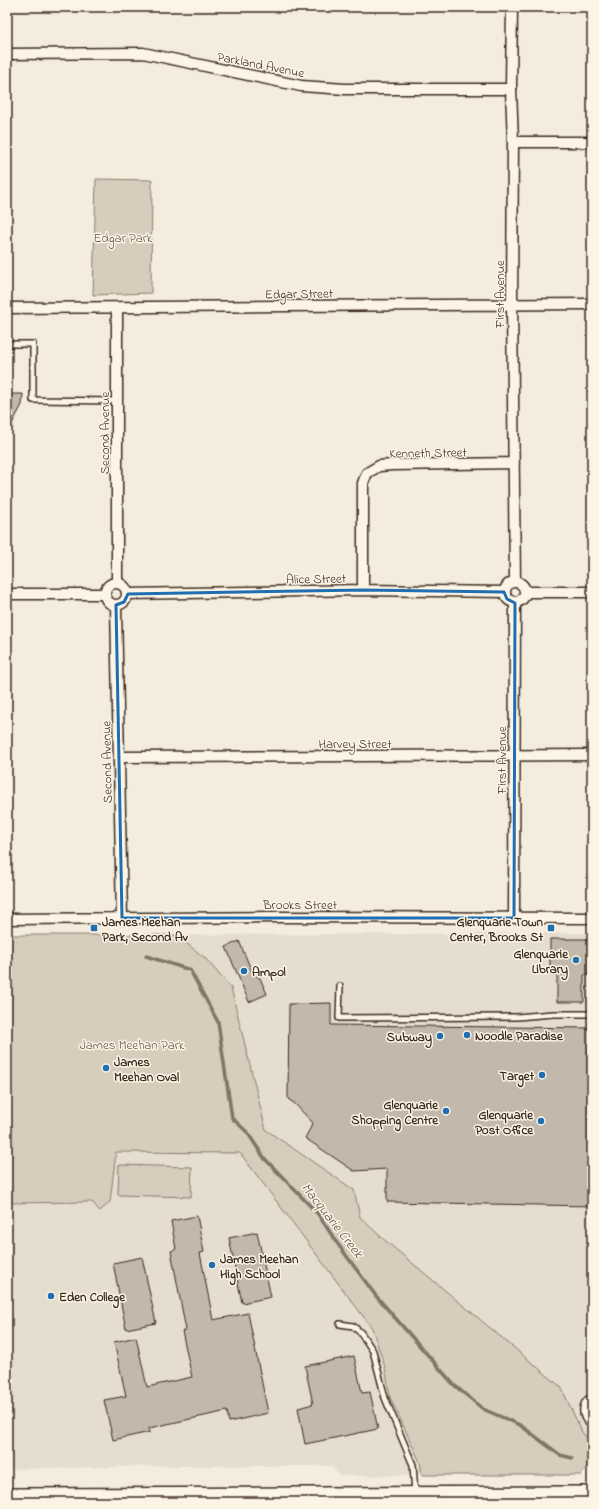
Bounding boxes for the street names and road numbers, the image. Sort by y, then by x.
street label: Parkland Avenue [215,48,306,83]
street label: First Avenue [491,260,510,329]
street label: Edgar Street [265,284,334,306]
street label: Second Avenue [96,392,115,474]
street label: Kenneth Street [389,443,467,464]
street label: Alice Street [286,569,347,590]
street label: Second Avenue [97,720,118,803]
street label: First Avenue [493,726,512,795]
street label: Harvey Street [318,735,392,755]
street label: Brooks Street [262,896,338,915]

